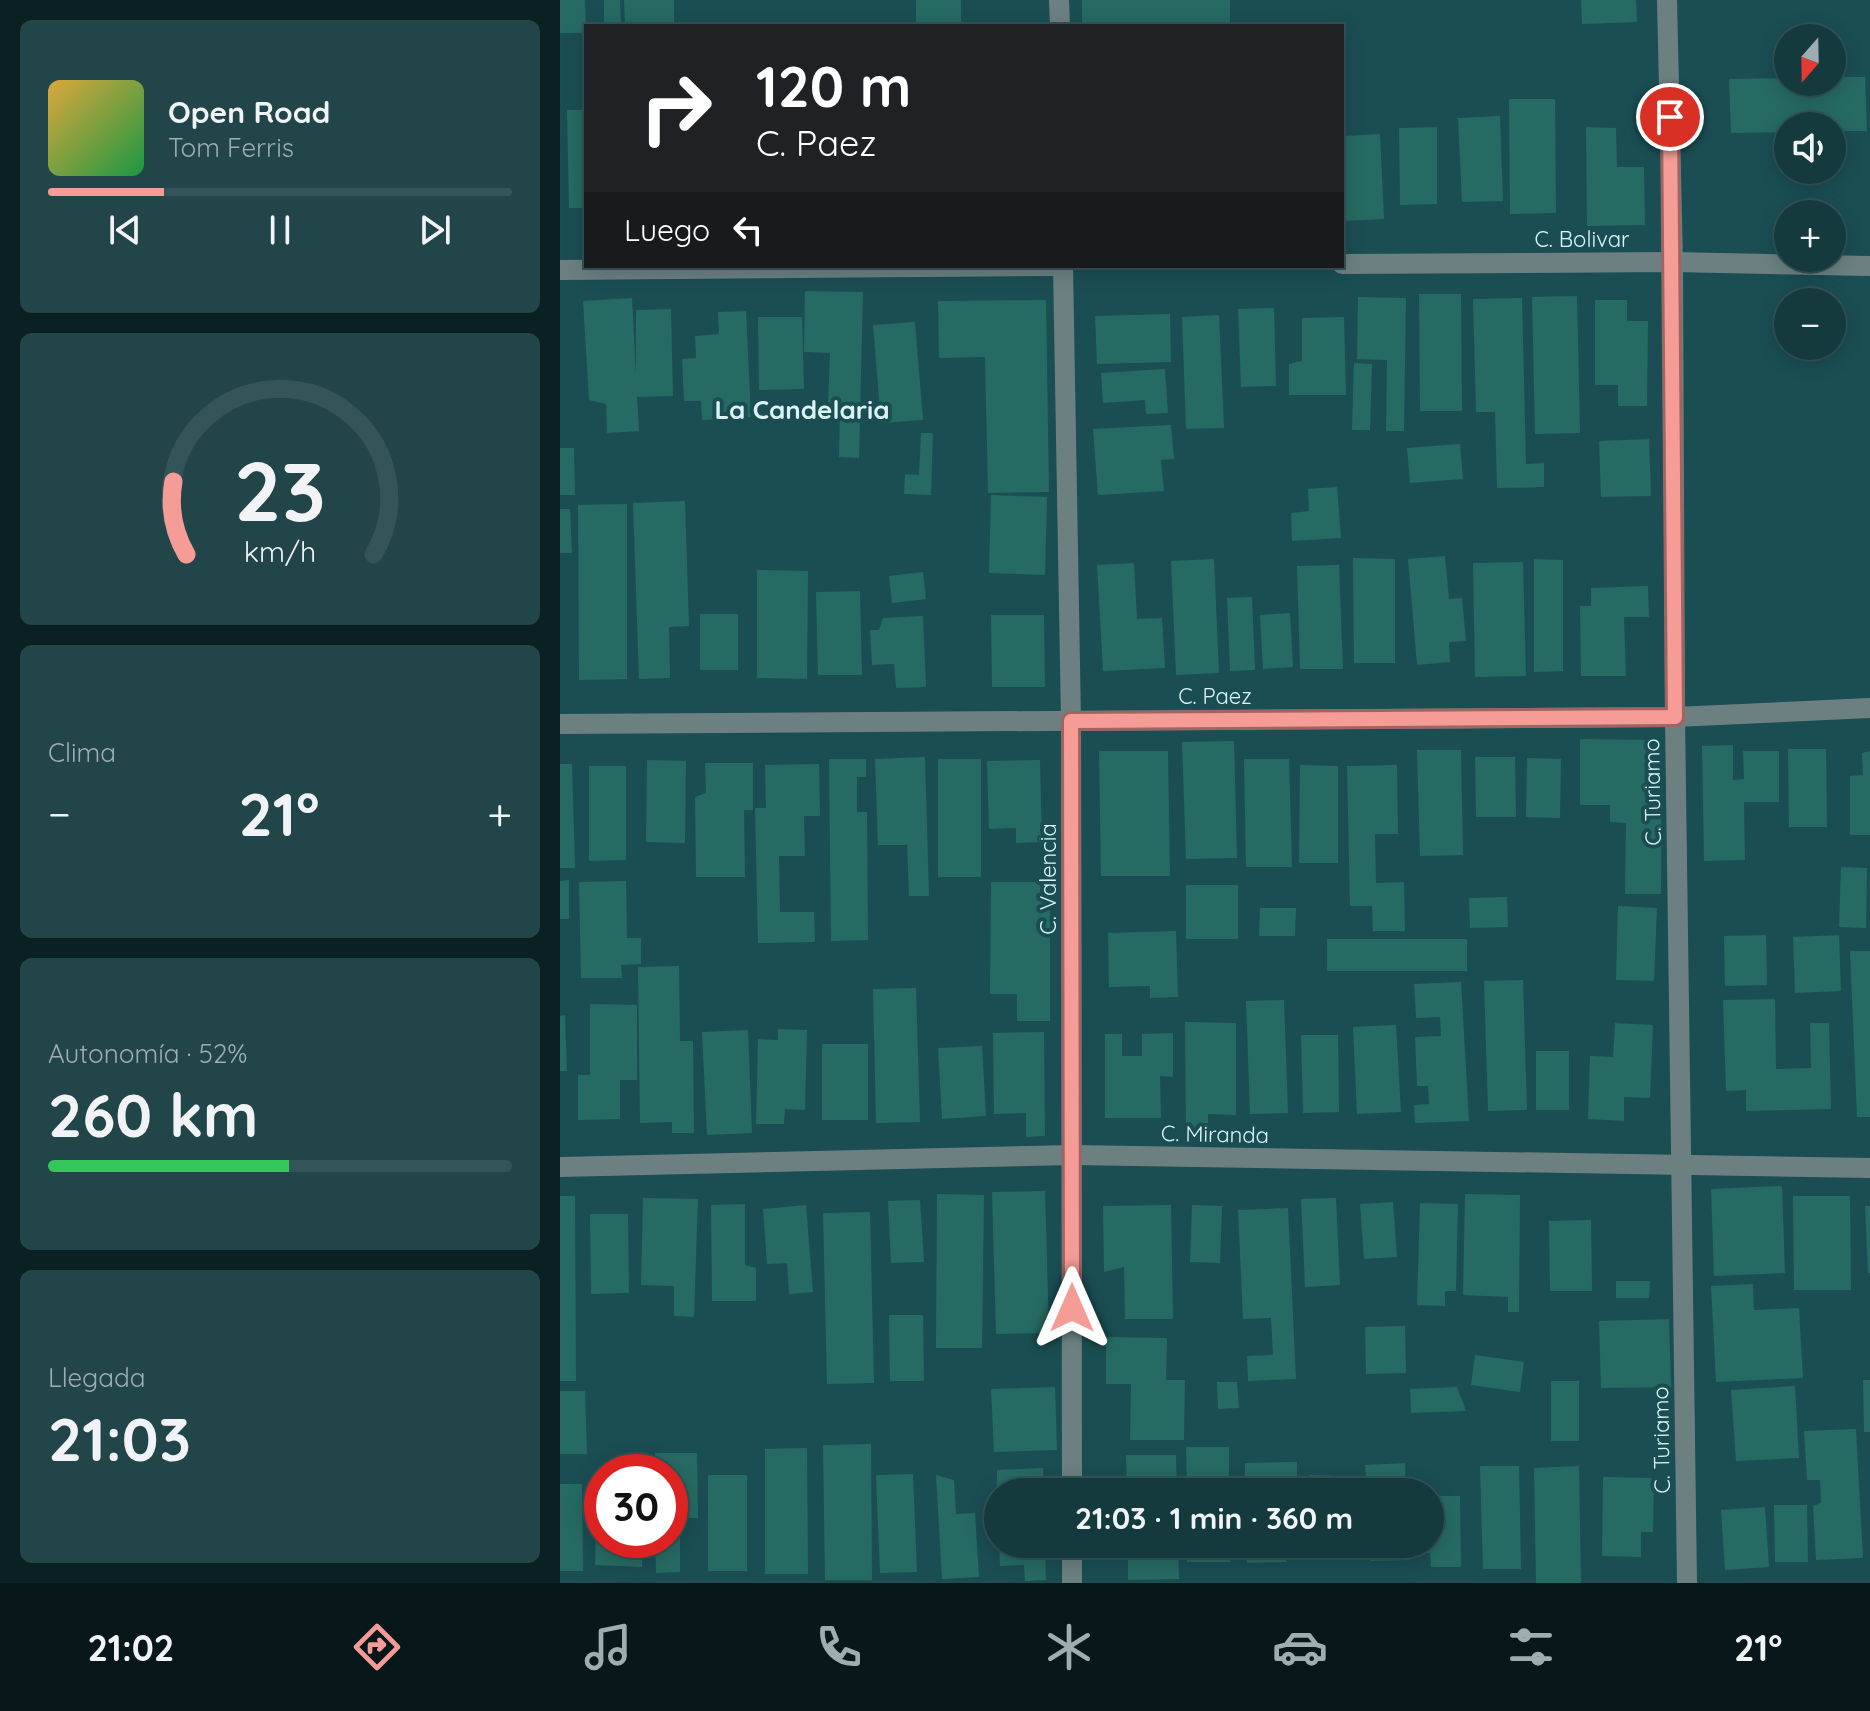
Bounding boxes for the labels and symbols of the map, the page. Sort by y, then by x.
north arrow [1774,24,1846,96]
pin [1636,83,1704,151]
street label: C. Bolivar [1534,225,1630,253]
district label: La Candelaria [714,393,890,426]
street label: C. Paez [1178,682,1252,710]
street label: C. Turiamo [1637,738,1667,846]
street label: C. Valencia [1034,823,1062,935]
street label: C. Miranda [1161,1119,1269,1149]
position arrow [1030,1266,1114,1350]
street label: C. Turiamo [1646,1386,1676,1494]
speed limit sign: 30 [584,1454,688,1558]

